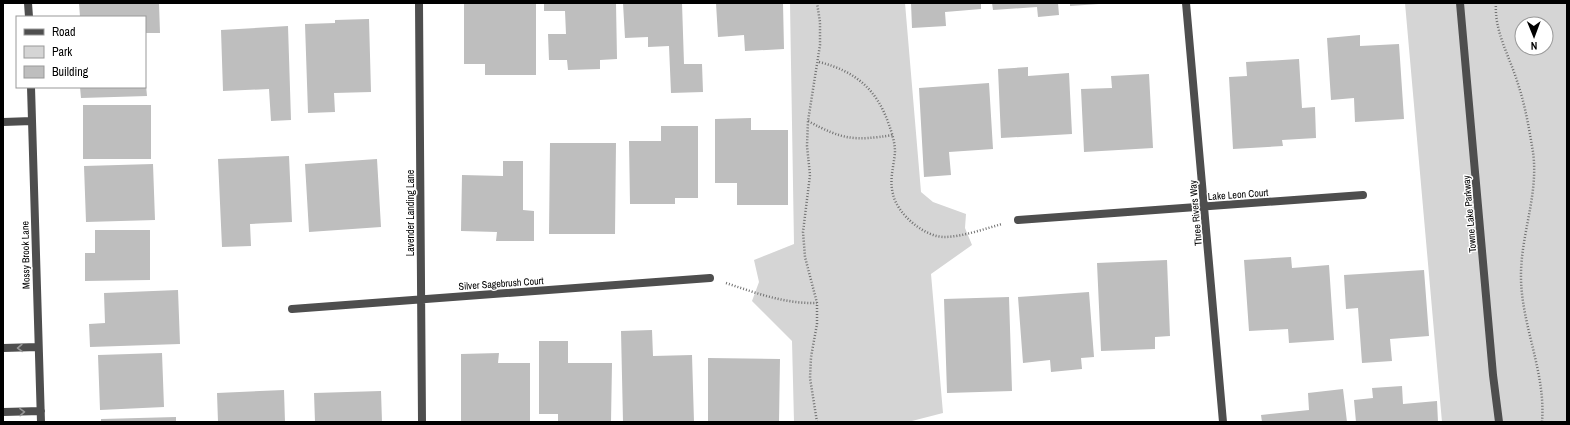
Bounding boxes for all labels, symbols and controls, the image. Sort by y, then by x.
legend [16,16,146,88]
north arrow [1514,16,1554,56]
text: Road [52,24,76,40]
text: N [1531,39,1538,53]
text: Park [52,44,72,60]
text: Building [52,64,89,80]
street label: Lavender Landing Lane [404,169,417,256]
street label: Towne Lake Parkway [1460,174,1479,253]
street label: Three Rivers Way [1186,179,1205,246]
street label: Lake Leon Court [1207,186,1269,203]
street label: Mossy Brook Lane [18,220,33,289]
street label: Silver Sagebrush Court [458,274,545,293]
one-way arrow [17,344,23,352]
one-way arrow [19,407,25,416]

